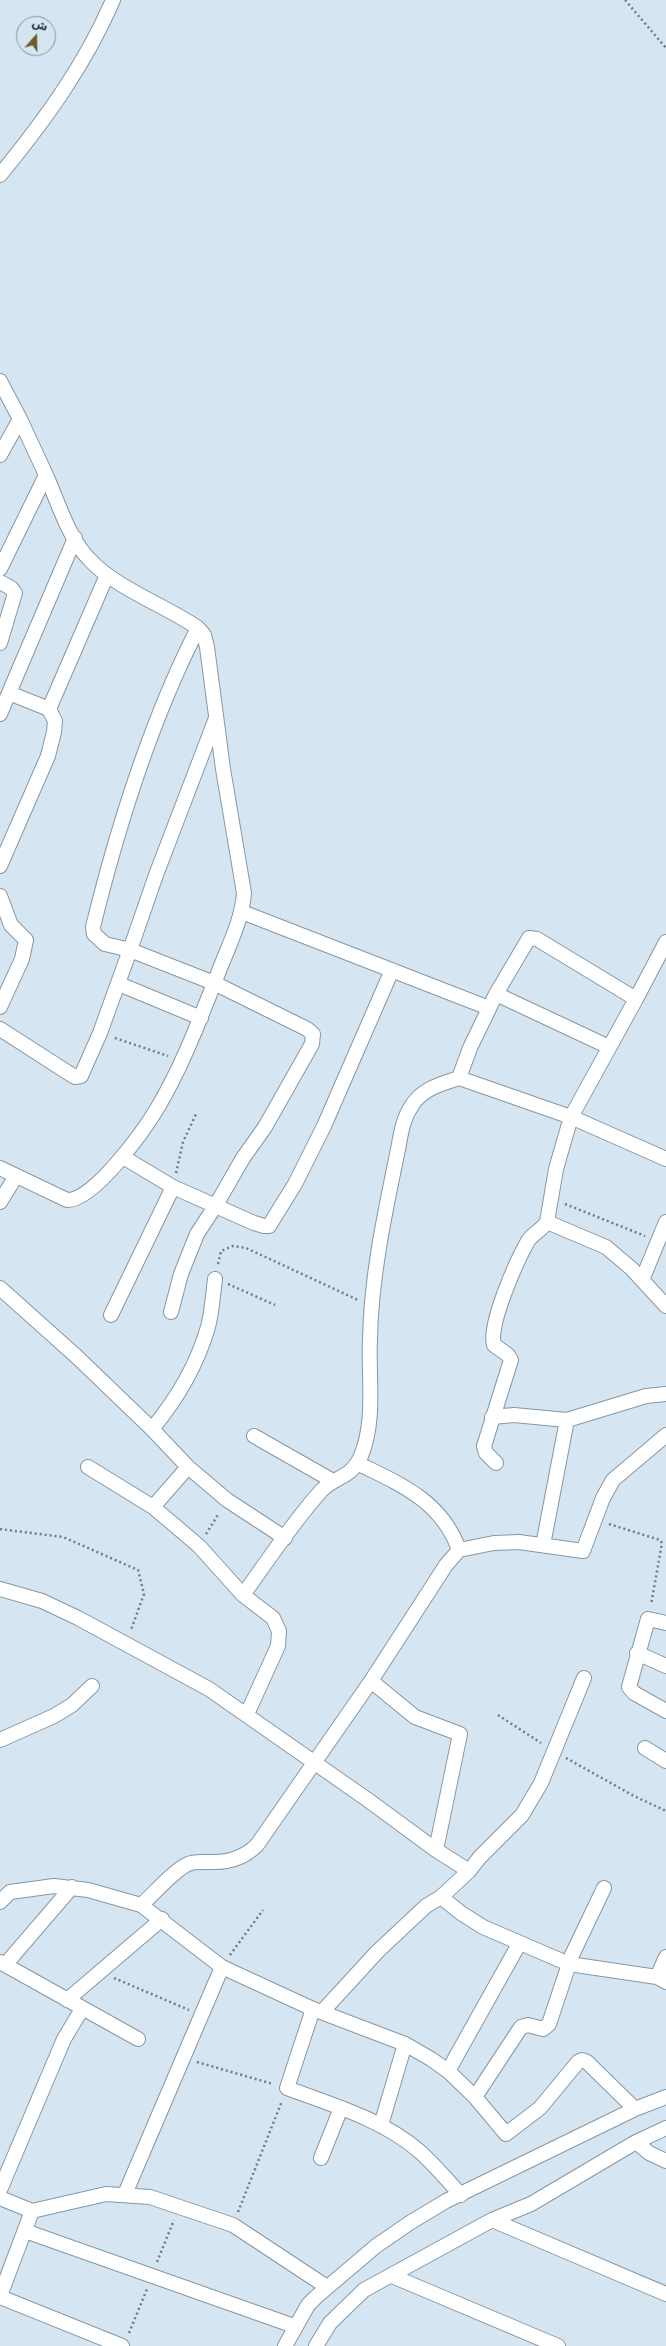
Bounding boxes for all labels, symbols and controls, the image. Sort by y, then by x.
north arrow [16,16,56,56]
text: ش [30,16,50,35]

